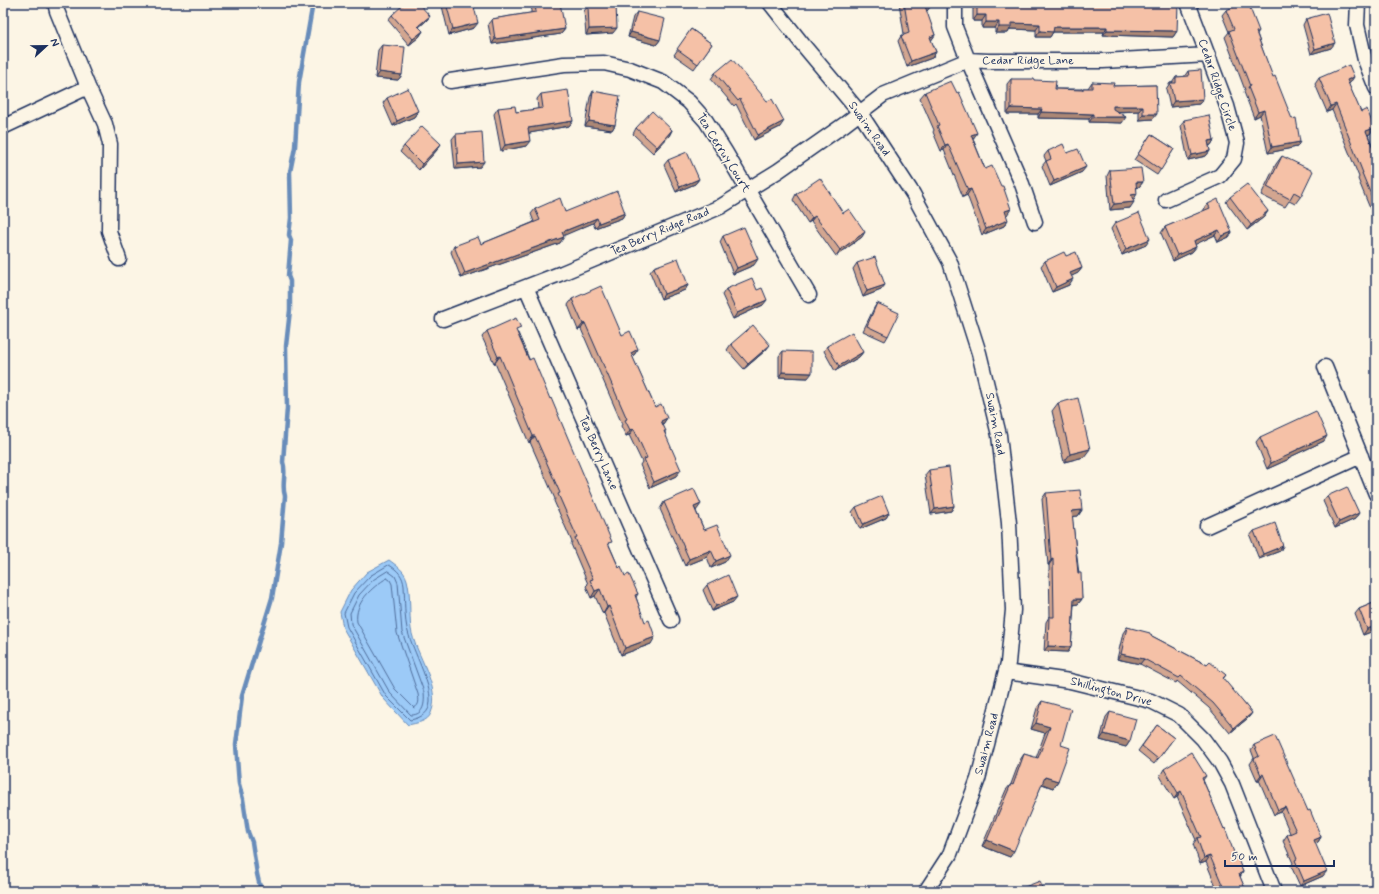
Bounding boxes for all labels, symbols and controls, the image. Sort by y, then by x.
north arrow [26,26,66,66]
text: N [46,37,62,49]
street label: Cedar Ridge Circle [1194,37,1240,133]
street label: Cedar Ridge Lane [982,53,1074,69]
street label: Swaim Road [844,98,894,160]
street label: Tea Cerruy Court [692,110,754,196]
street label: Tea Berry Ridge Road [608,204,712,260]
street label: Swaim Road [981,391,1009,457]
street label: Tea Berry Lane [574,413,622,493]
street label: Shillington Drive [1068,673,1154,712]
street label: Swaim Road [971,711,1003,777]
scale bar [1225,842,1334,868]
text: 50 m [1231,849,1258,865]

